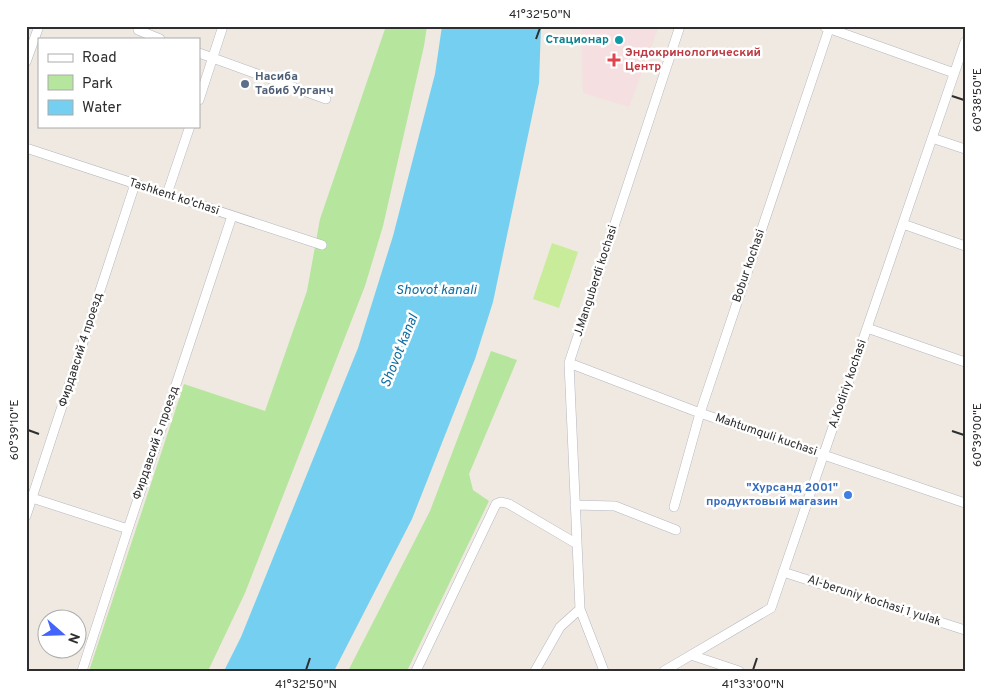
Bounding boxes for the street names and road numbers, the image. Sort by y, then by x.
street label: Tashkent ko'chasi [127,175,221,219]
street label: J.Manguberdi kochasi [570,223,622,339]
street label: Bobur kochasi [729,227,769,305]
street label: Фирдавсий 4 проезд [55,291,107,409]
street label: A.Kodiriy kochasi [825,338,871,430]
street label: Фирдавсий 5 проезд [129,384,183,502]
street label: Mahtumquli kuchasi [713,410,819,460]
street label: Al-beruniy kochasi 1 yulak [805,572,943,630]

